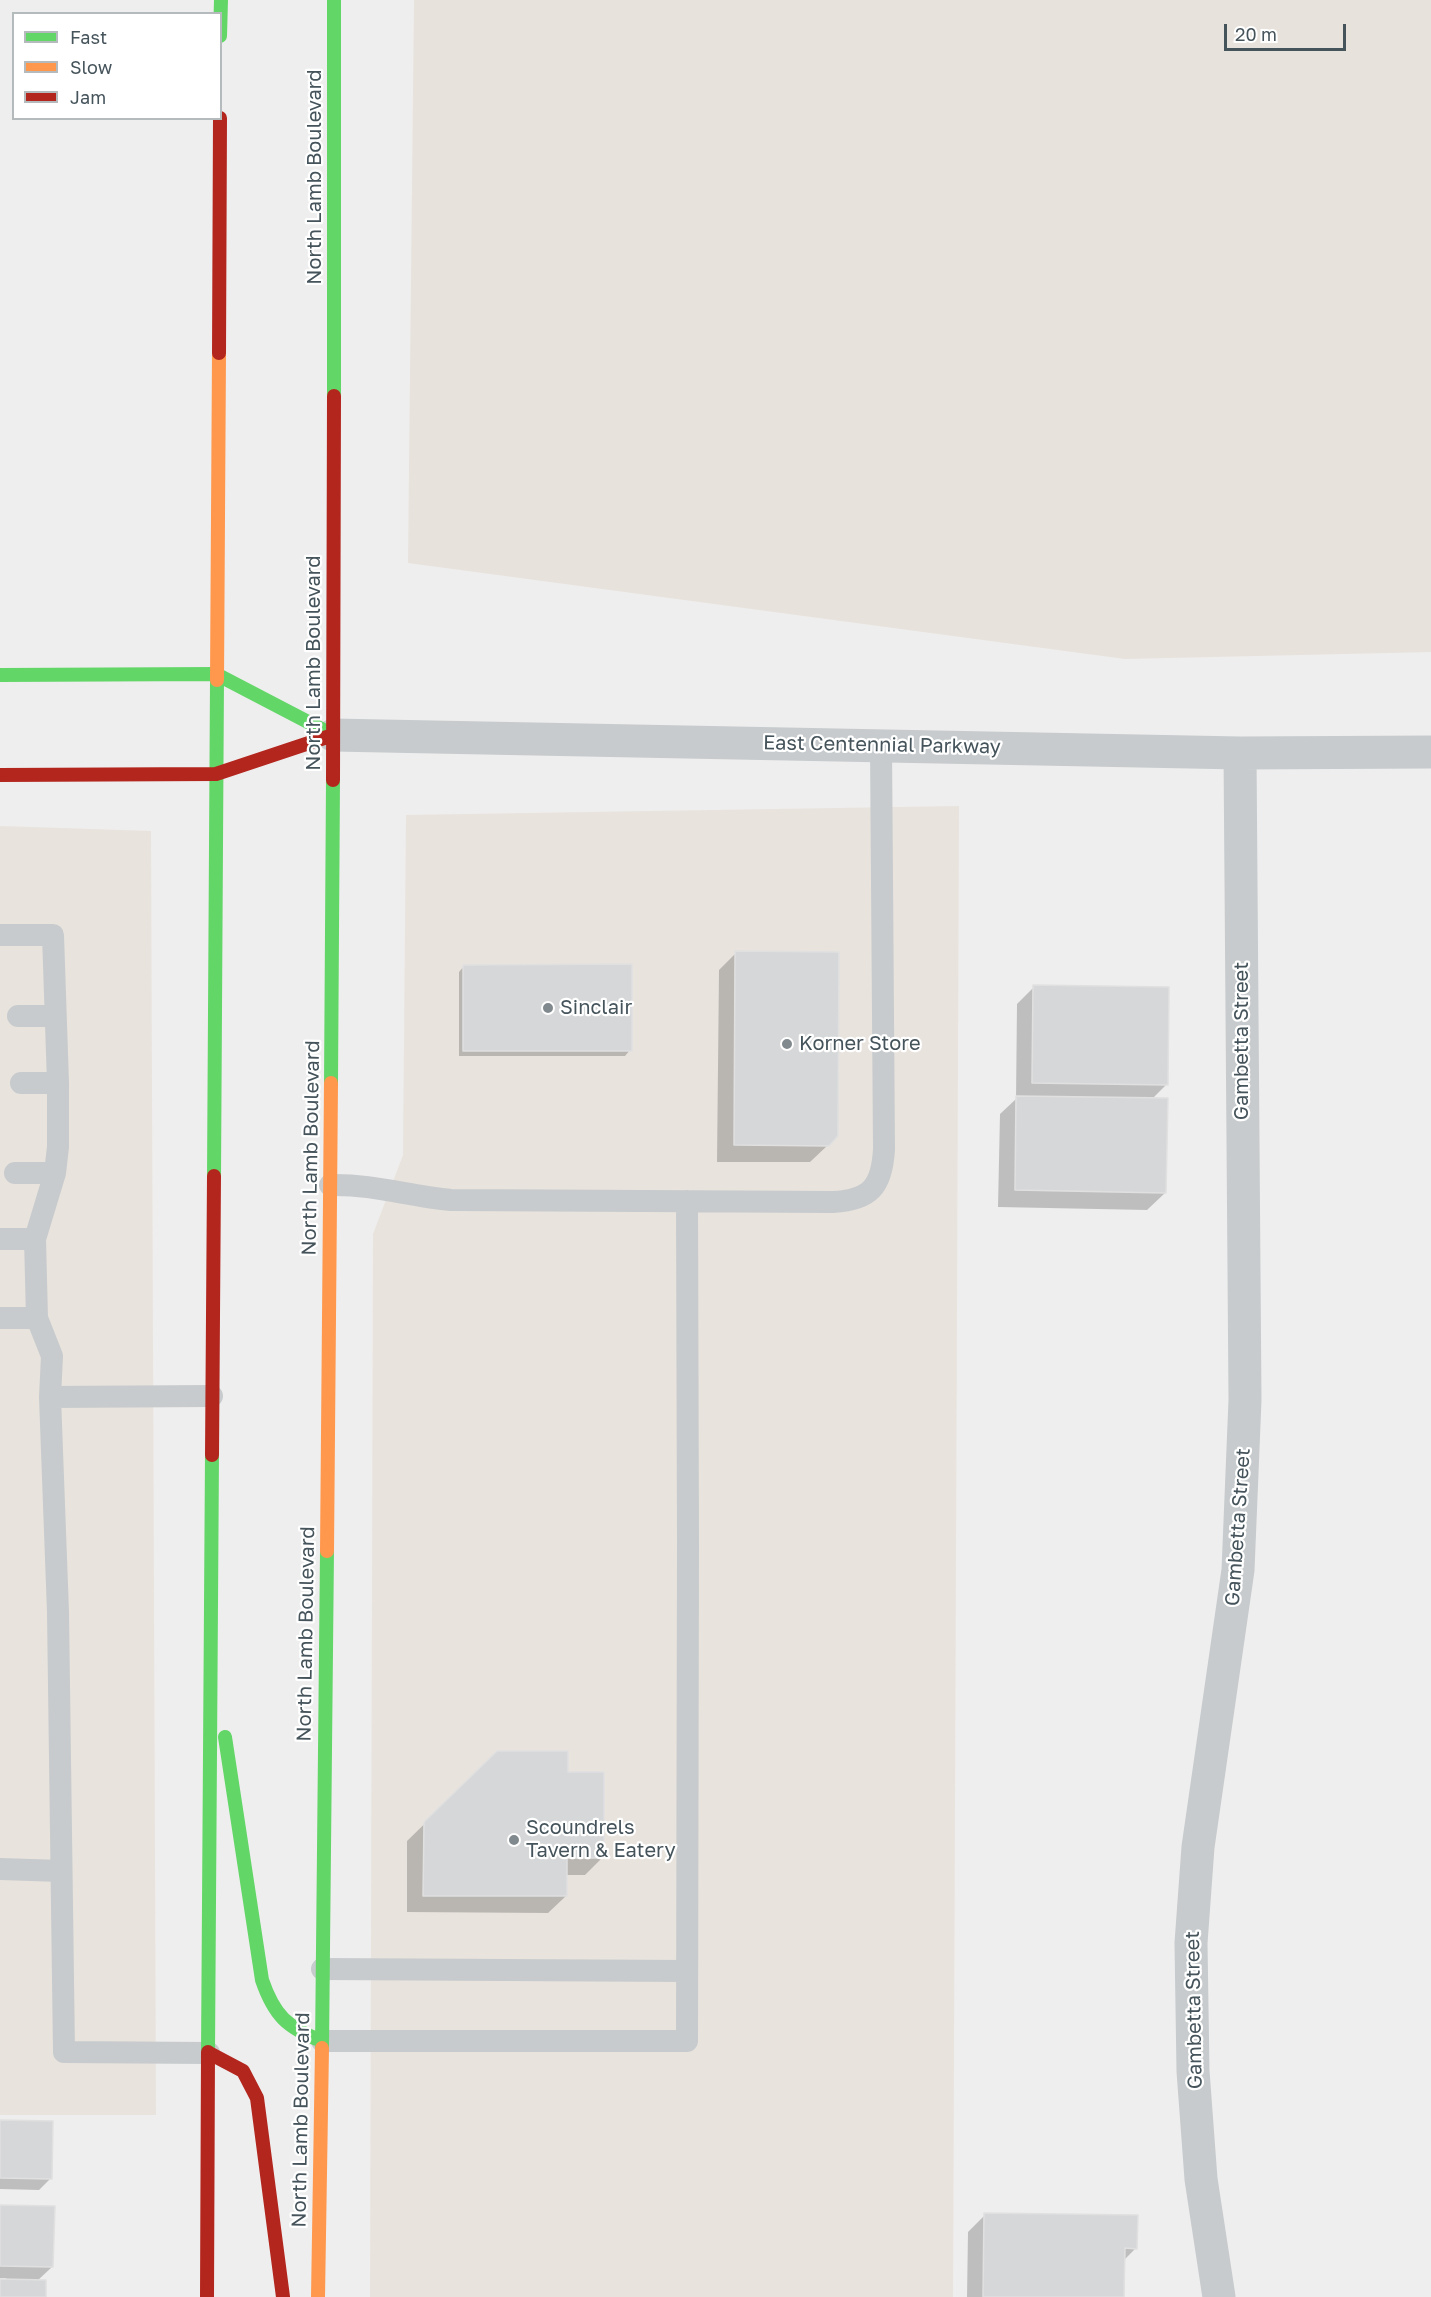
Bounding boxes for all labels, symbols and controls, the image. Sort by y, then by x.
legend [12,12,222,120]
scale bar [1227,12,1348,50]
text: 20 m [1235,23,1277,45]
text: Fast [70,26,107,48]
text: Slow [70,56,112,78]
street label: North Lamb Boulevard [303,69,327,285]
text: Jam [70,86,106,108]
street label: North Lamb Boulevard [302,555,326,771]
street label: East Centennial Parkway [763,731,1001,759]
street label: Gambetta Street [1230,962,1254,1120]
place label: Sinclair [560,996,632,1020]
marker: Sinclair [541,1001,555,1015]
place label: Korner Store [799,1032,920,1056]
marker: Korner Store [780,1037,794,1051]
street label: North Lamb Boulevard [297,1040,325,1256]
street label: Gambetta Street [1221,1447,1255,1607]
street label: North Lamb Boulevard [292,1526,320,1742]
place label: Scoundrels Tavern & Eatery [526,1816,676,1863]
marker: Scoundrels Tavern & Eatery [507,1833,521,1847]
street label: Gambetta Street [1181,1931,1207,2089]
street label: North Lamb Boulevard [287,2012,315,2228]

